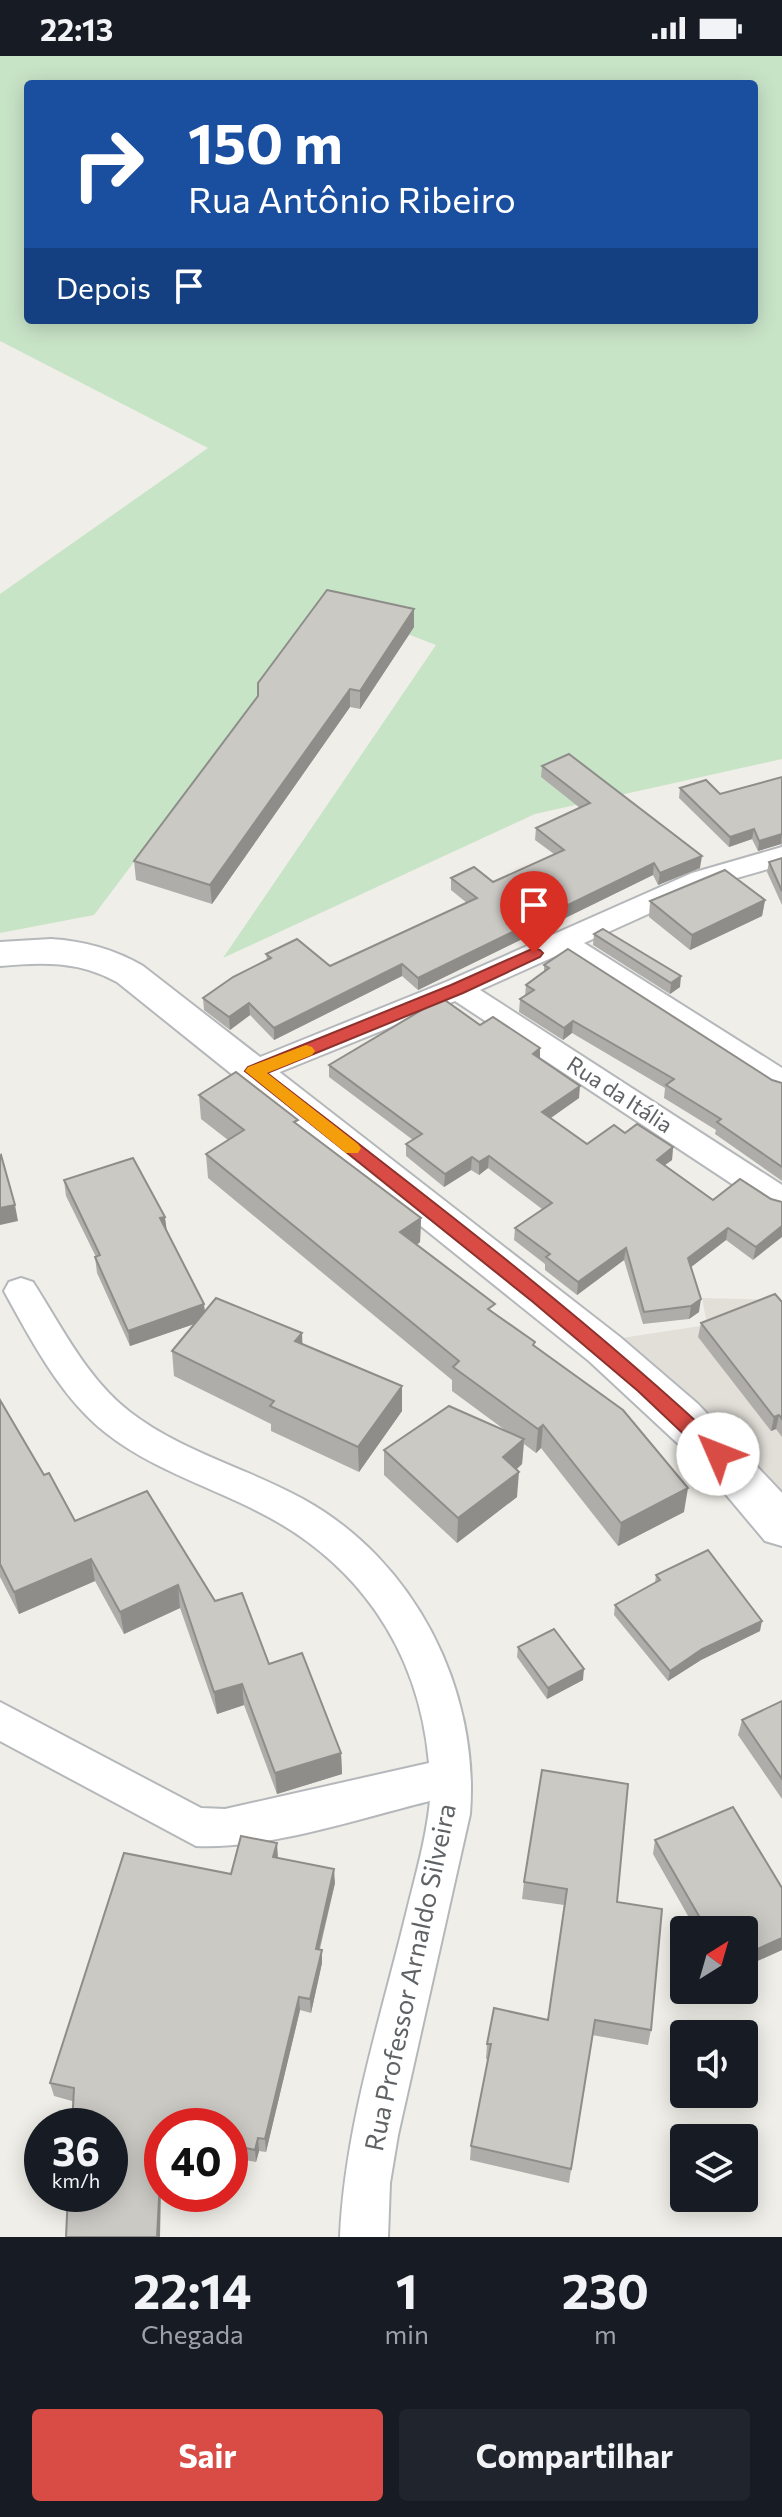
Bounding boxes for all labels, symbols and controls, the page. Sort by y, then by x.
text: 22:13 [40,10,113,47]
text: 150 m [188,107,343,176]
icon: right [56,112,160,216]
text: Rua Antônio Ribeiro [188,176,516,220]
icon: arrive [167,264,211,308]
text: Depois [56,268,151,305]
pin [500,871,568,953]
icon: arrive [512,883,556,927]
street label: Rua da Itália [562,1050,678,1138]
position arrow [676,1412,760,1496]
street label: Rua Professor Arnaldo Silveira [357,1800,461,2154]
north arrow [670,1916,758,2004]
map controls [670,1916,758,2212]
button: sound [670,2020,758,2108]
speed limit sign: 40 [144,2108,248,2212]
button: layers [670,2124,758,2212]
text: 36 [52,2125,100,2174]
text: km/h [52,2168,100,2192]
text: 22:14 [133,2260,252,2319]
text: 1 [396,2260,418,2319]
text: 230 [562,2260,649,2319]
text: Chegada [141,2318,244,2349]
text: min [385,2318,429,2349]
text: m [594,2318,617,2349]
button: Sair [32,2409,383,2501]
button: Compartilhar [399,2409,750,2501]

